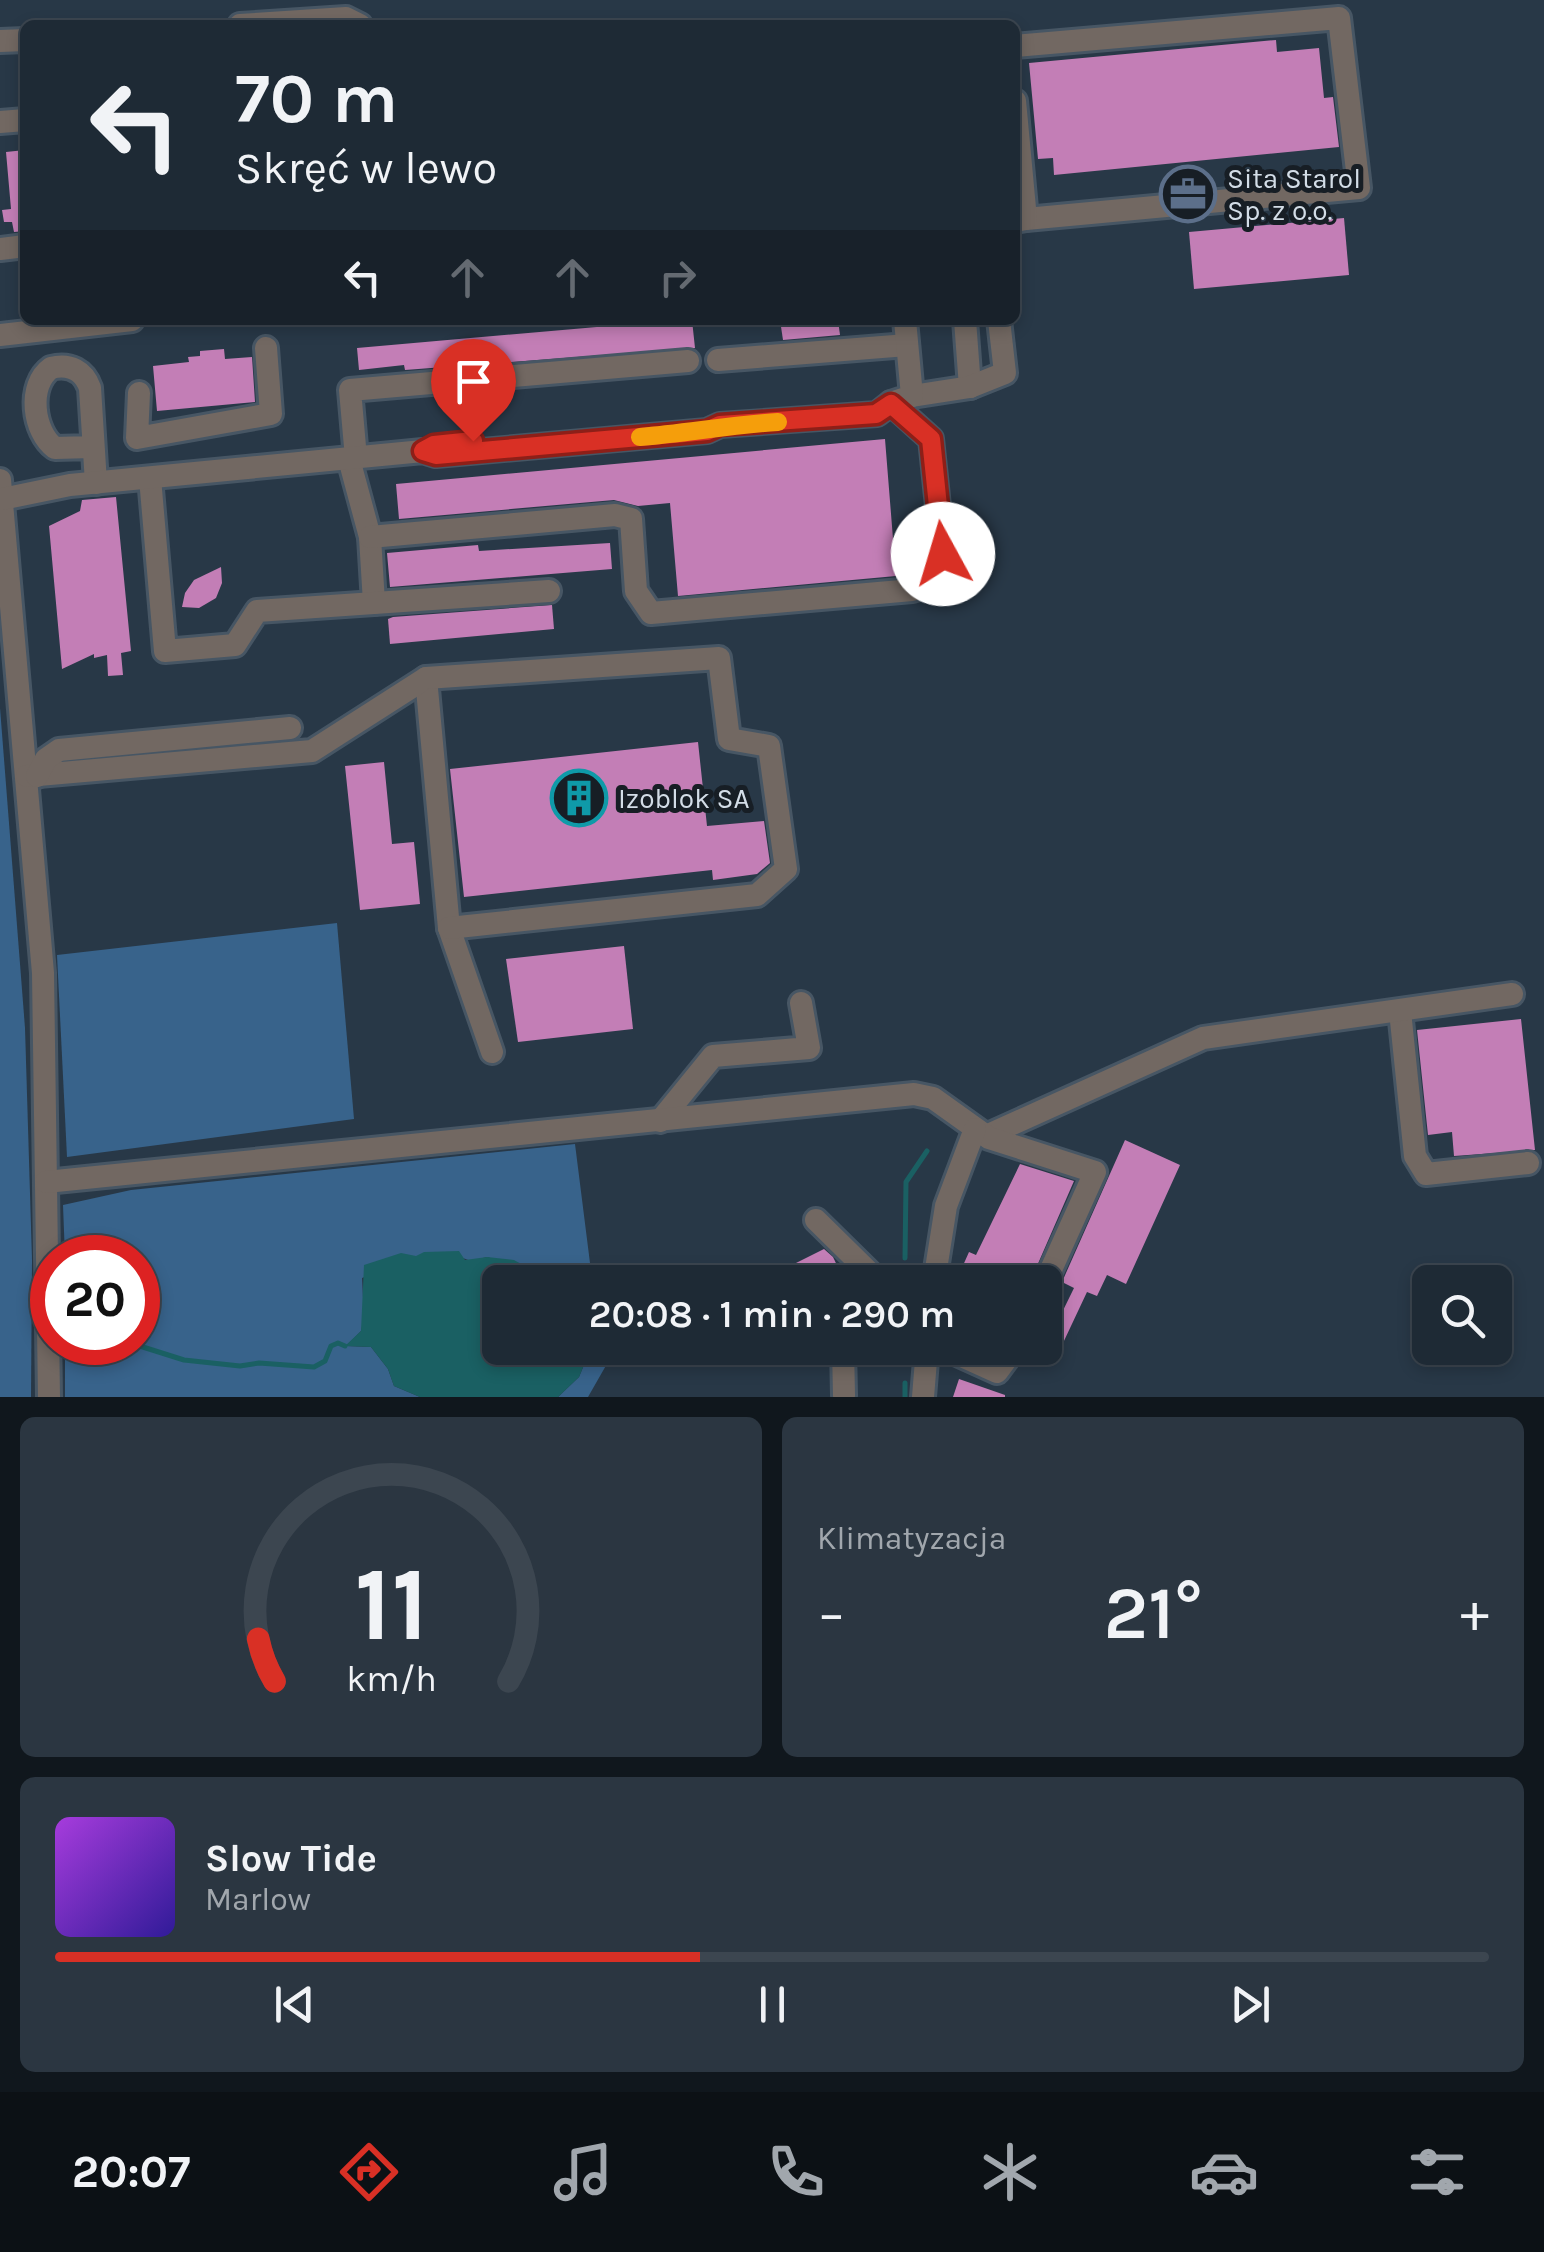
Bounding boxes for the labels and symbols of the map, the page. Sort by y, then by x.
place label: Sita Starol Sp. z o.o. [1227,162,1361,227]
office icon: Sita Starol Sp. z o.o. [1158,164,1218,224]
pin [431,339,516,442]
position arrow [891,502,995,606]
building icon: Izoblok SA [549,768,609,828]
place label: Izoblok SA [618,782,750,815]
speed limit sign: 20 [30,1235,160,1365]

